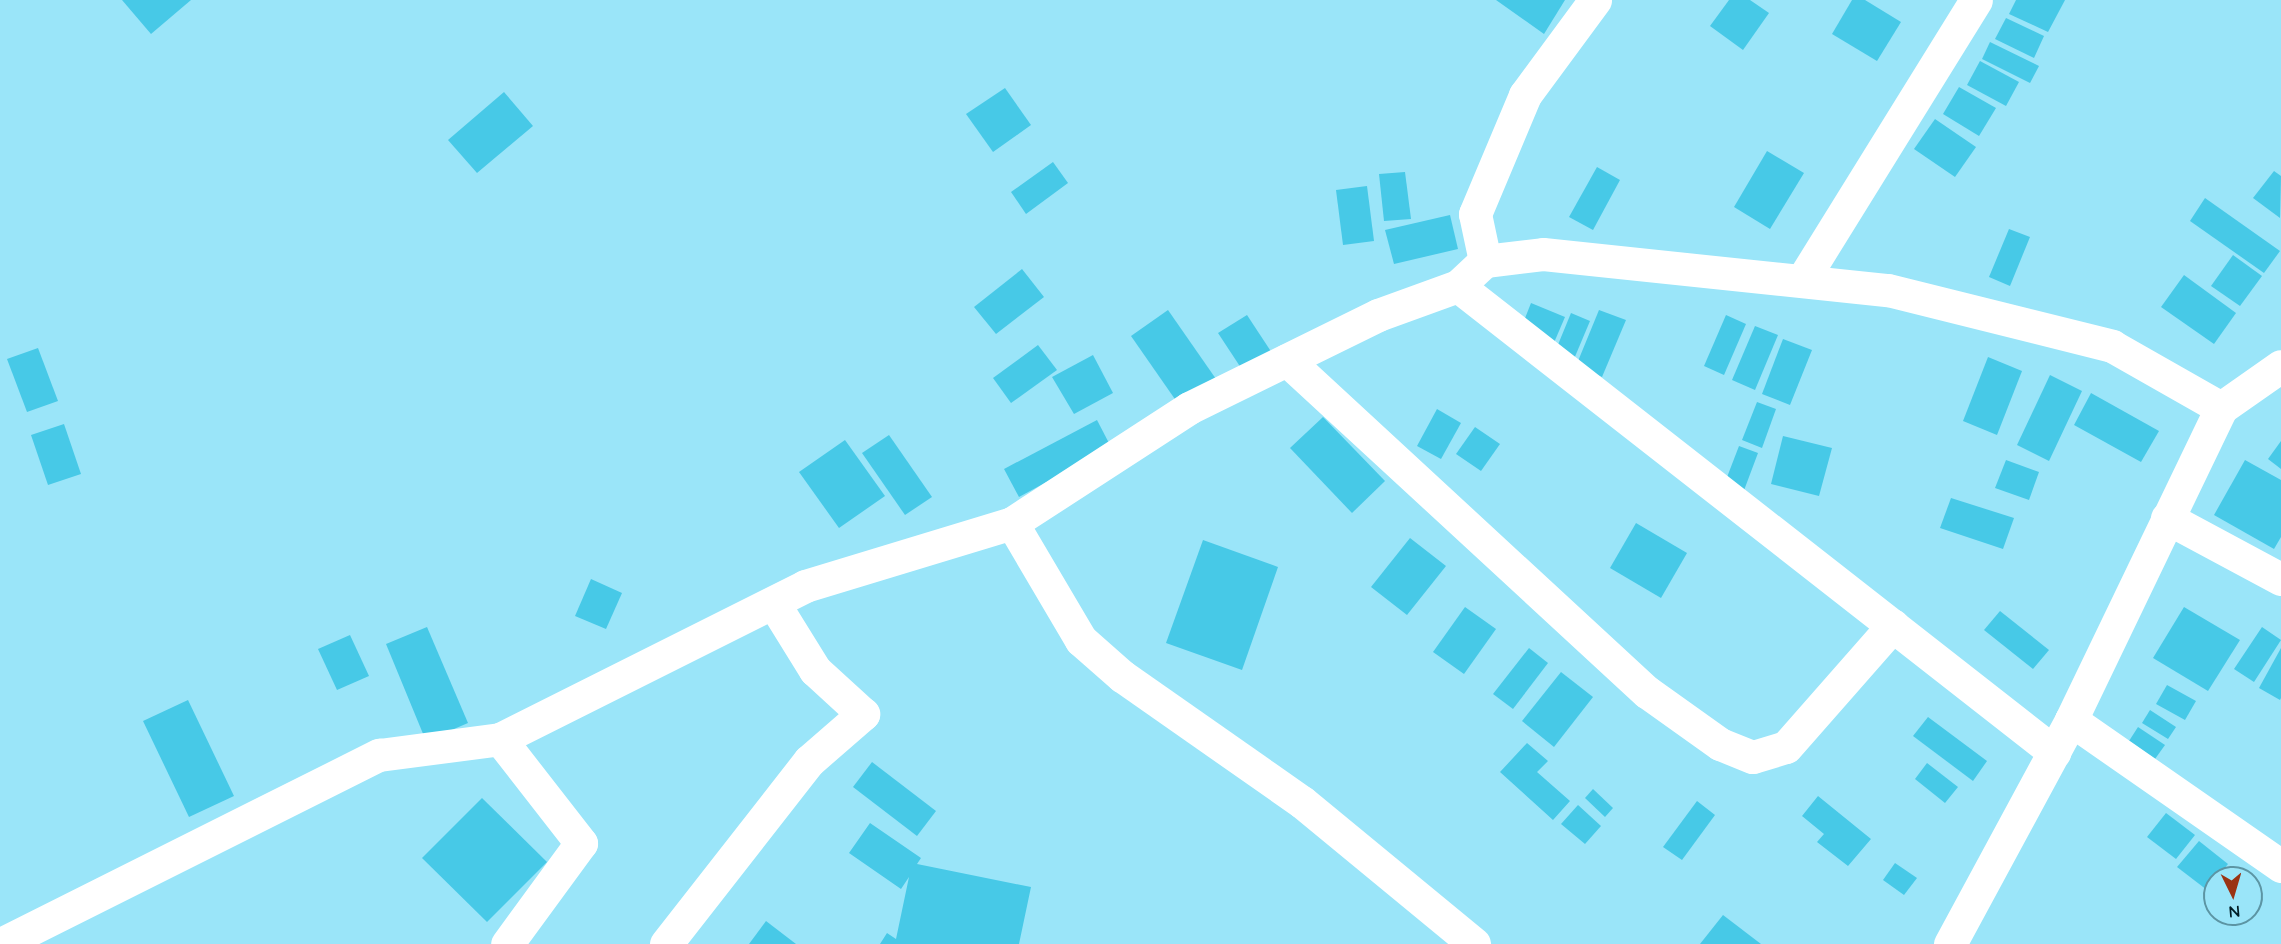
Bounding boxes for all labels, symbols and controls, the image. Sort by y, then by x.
north arrow [2203,866,2263,926]
text: N [2228,901,2241,922]

